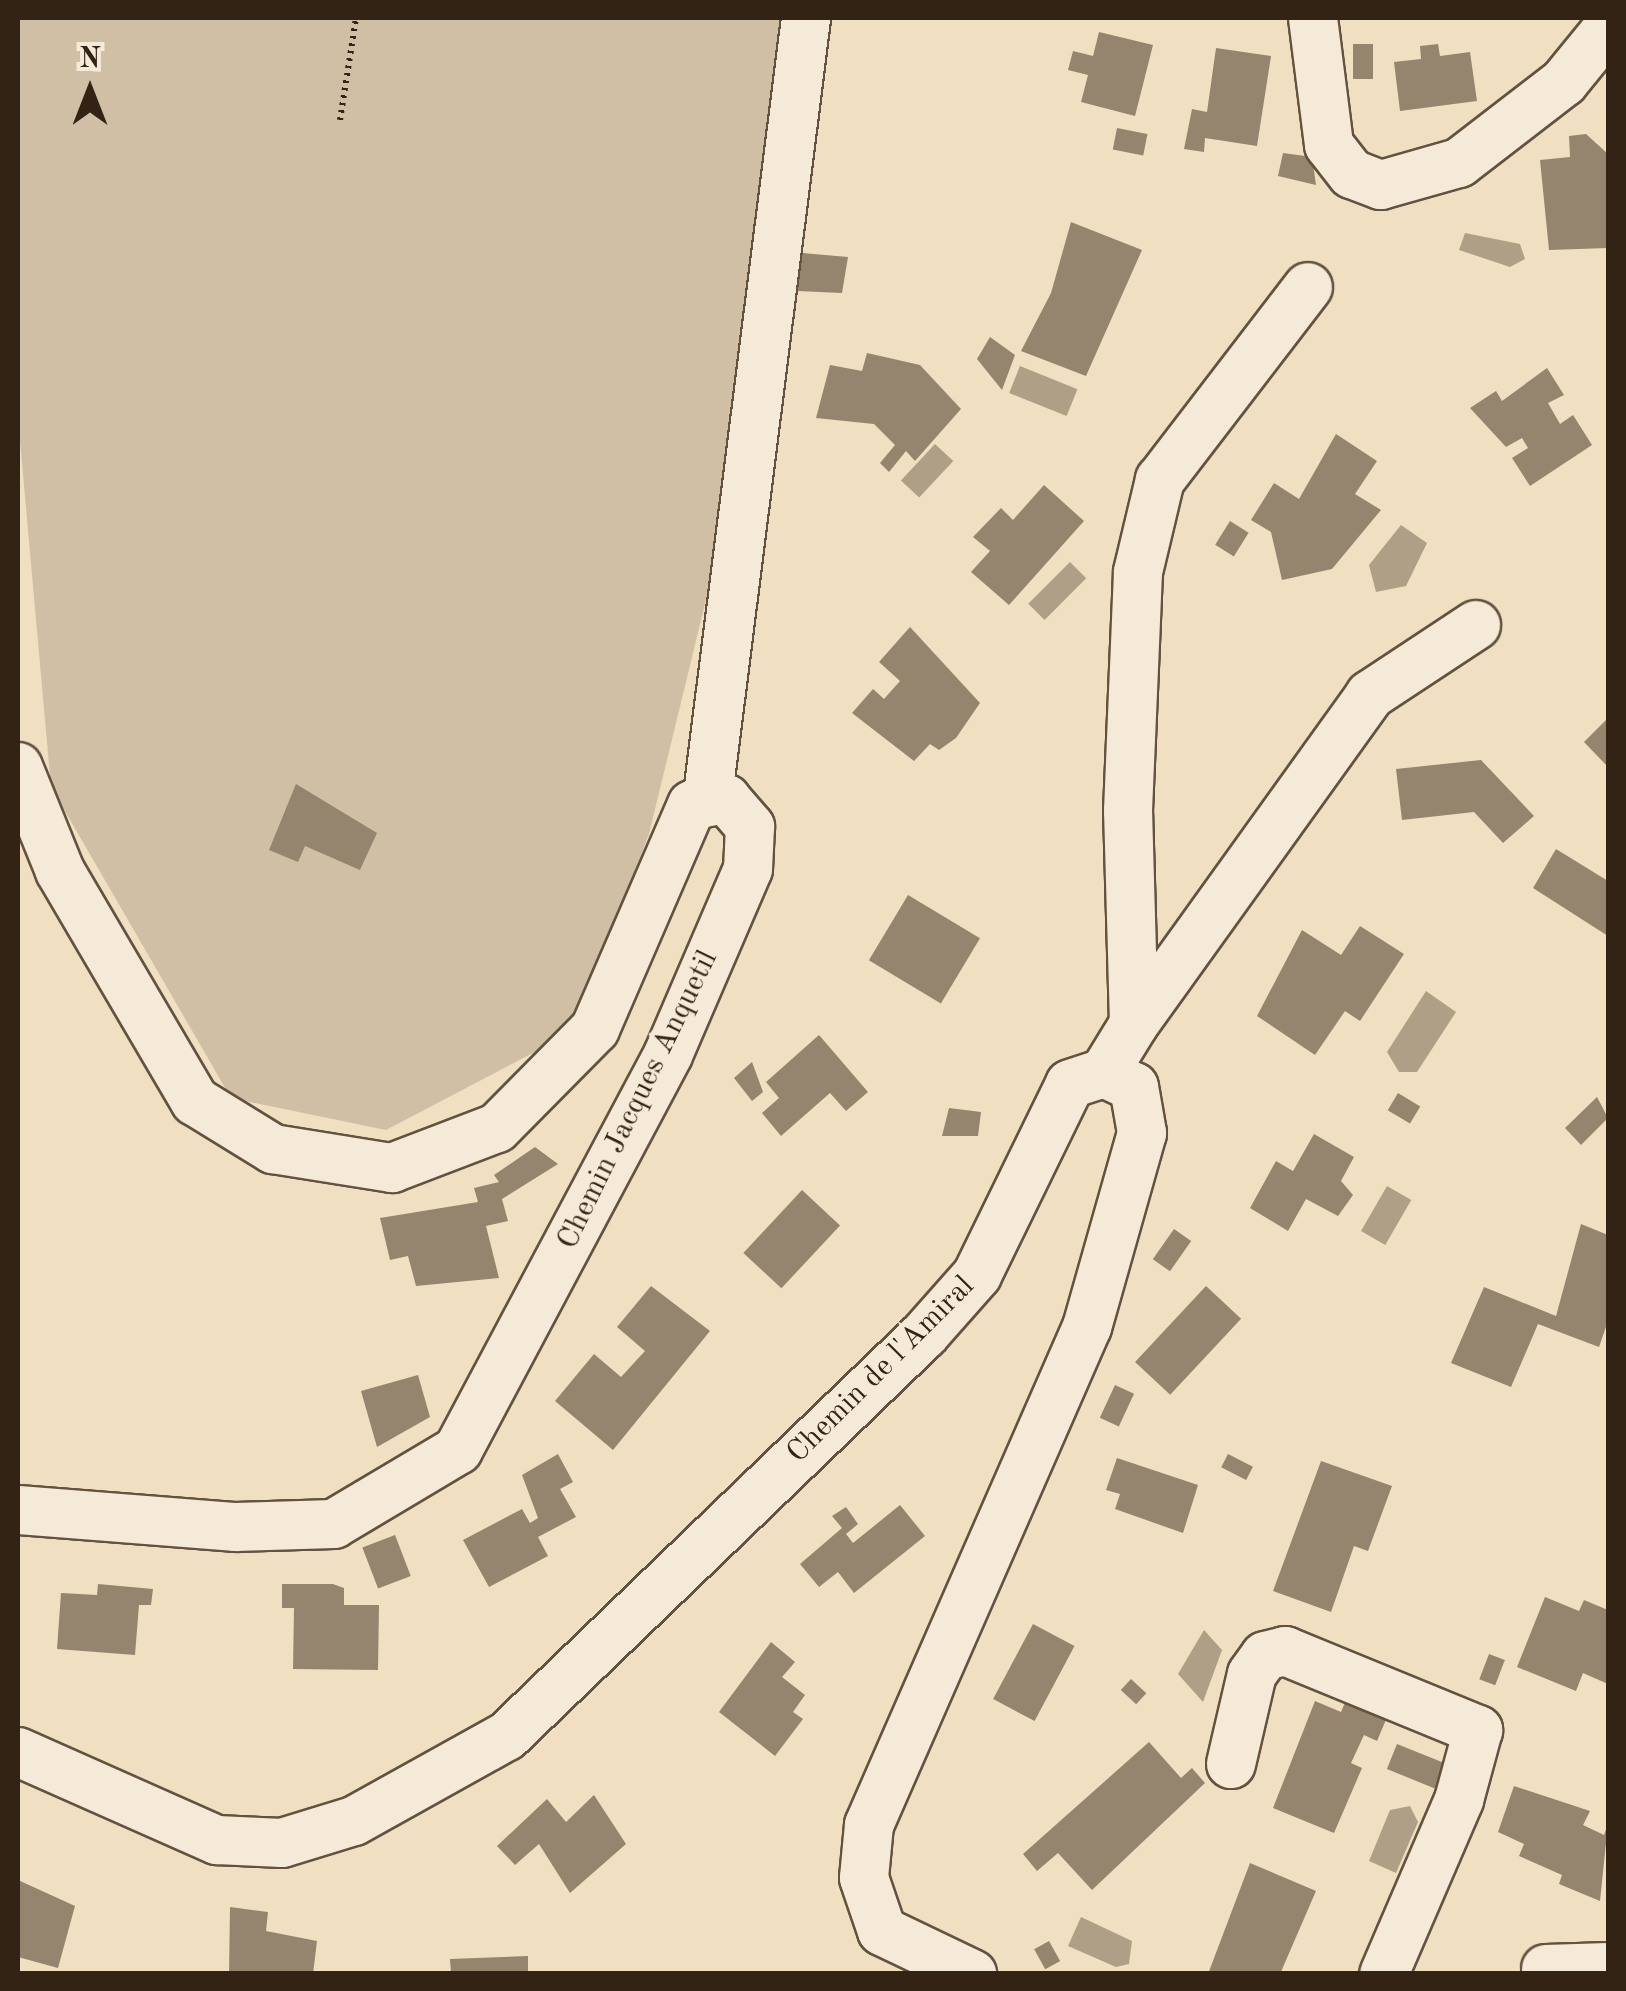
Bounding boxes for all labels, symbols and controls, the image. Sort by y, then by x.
north arrow [40,40,140,140]
text: N [79,46,101,74]
street label: Chemin Jacques Anquetil [550,945,726,1255]
street label: Chemin de l'Amiral [780,1269,982,1471]

